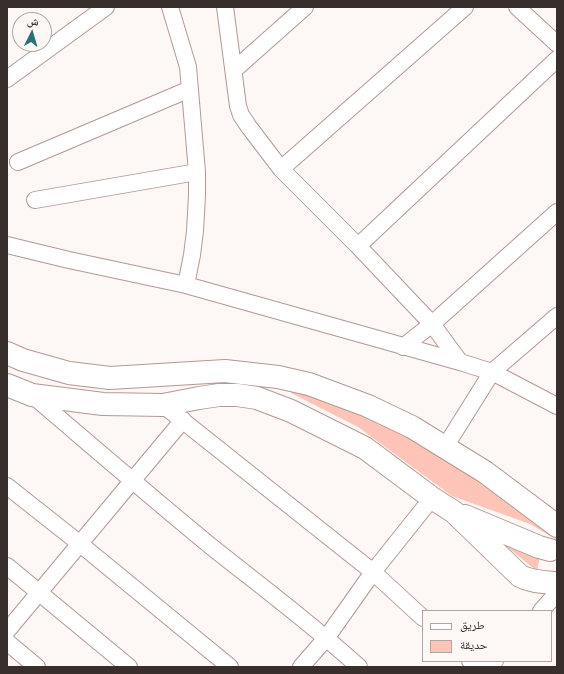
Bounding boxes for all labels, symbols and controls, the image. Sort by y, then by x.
north arrow [12,12,52,52]
text: ش [27,14,39,28]
legend [422,610,552,662]
text: طريق [460,617,485,632]
text: حديقة [460,637,488,652]

